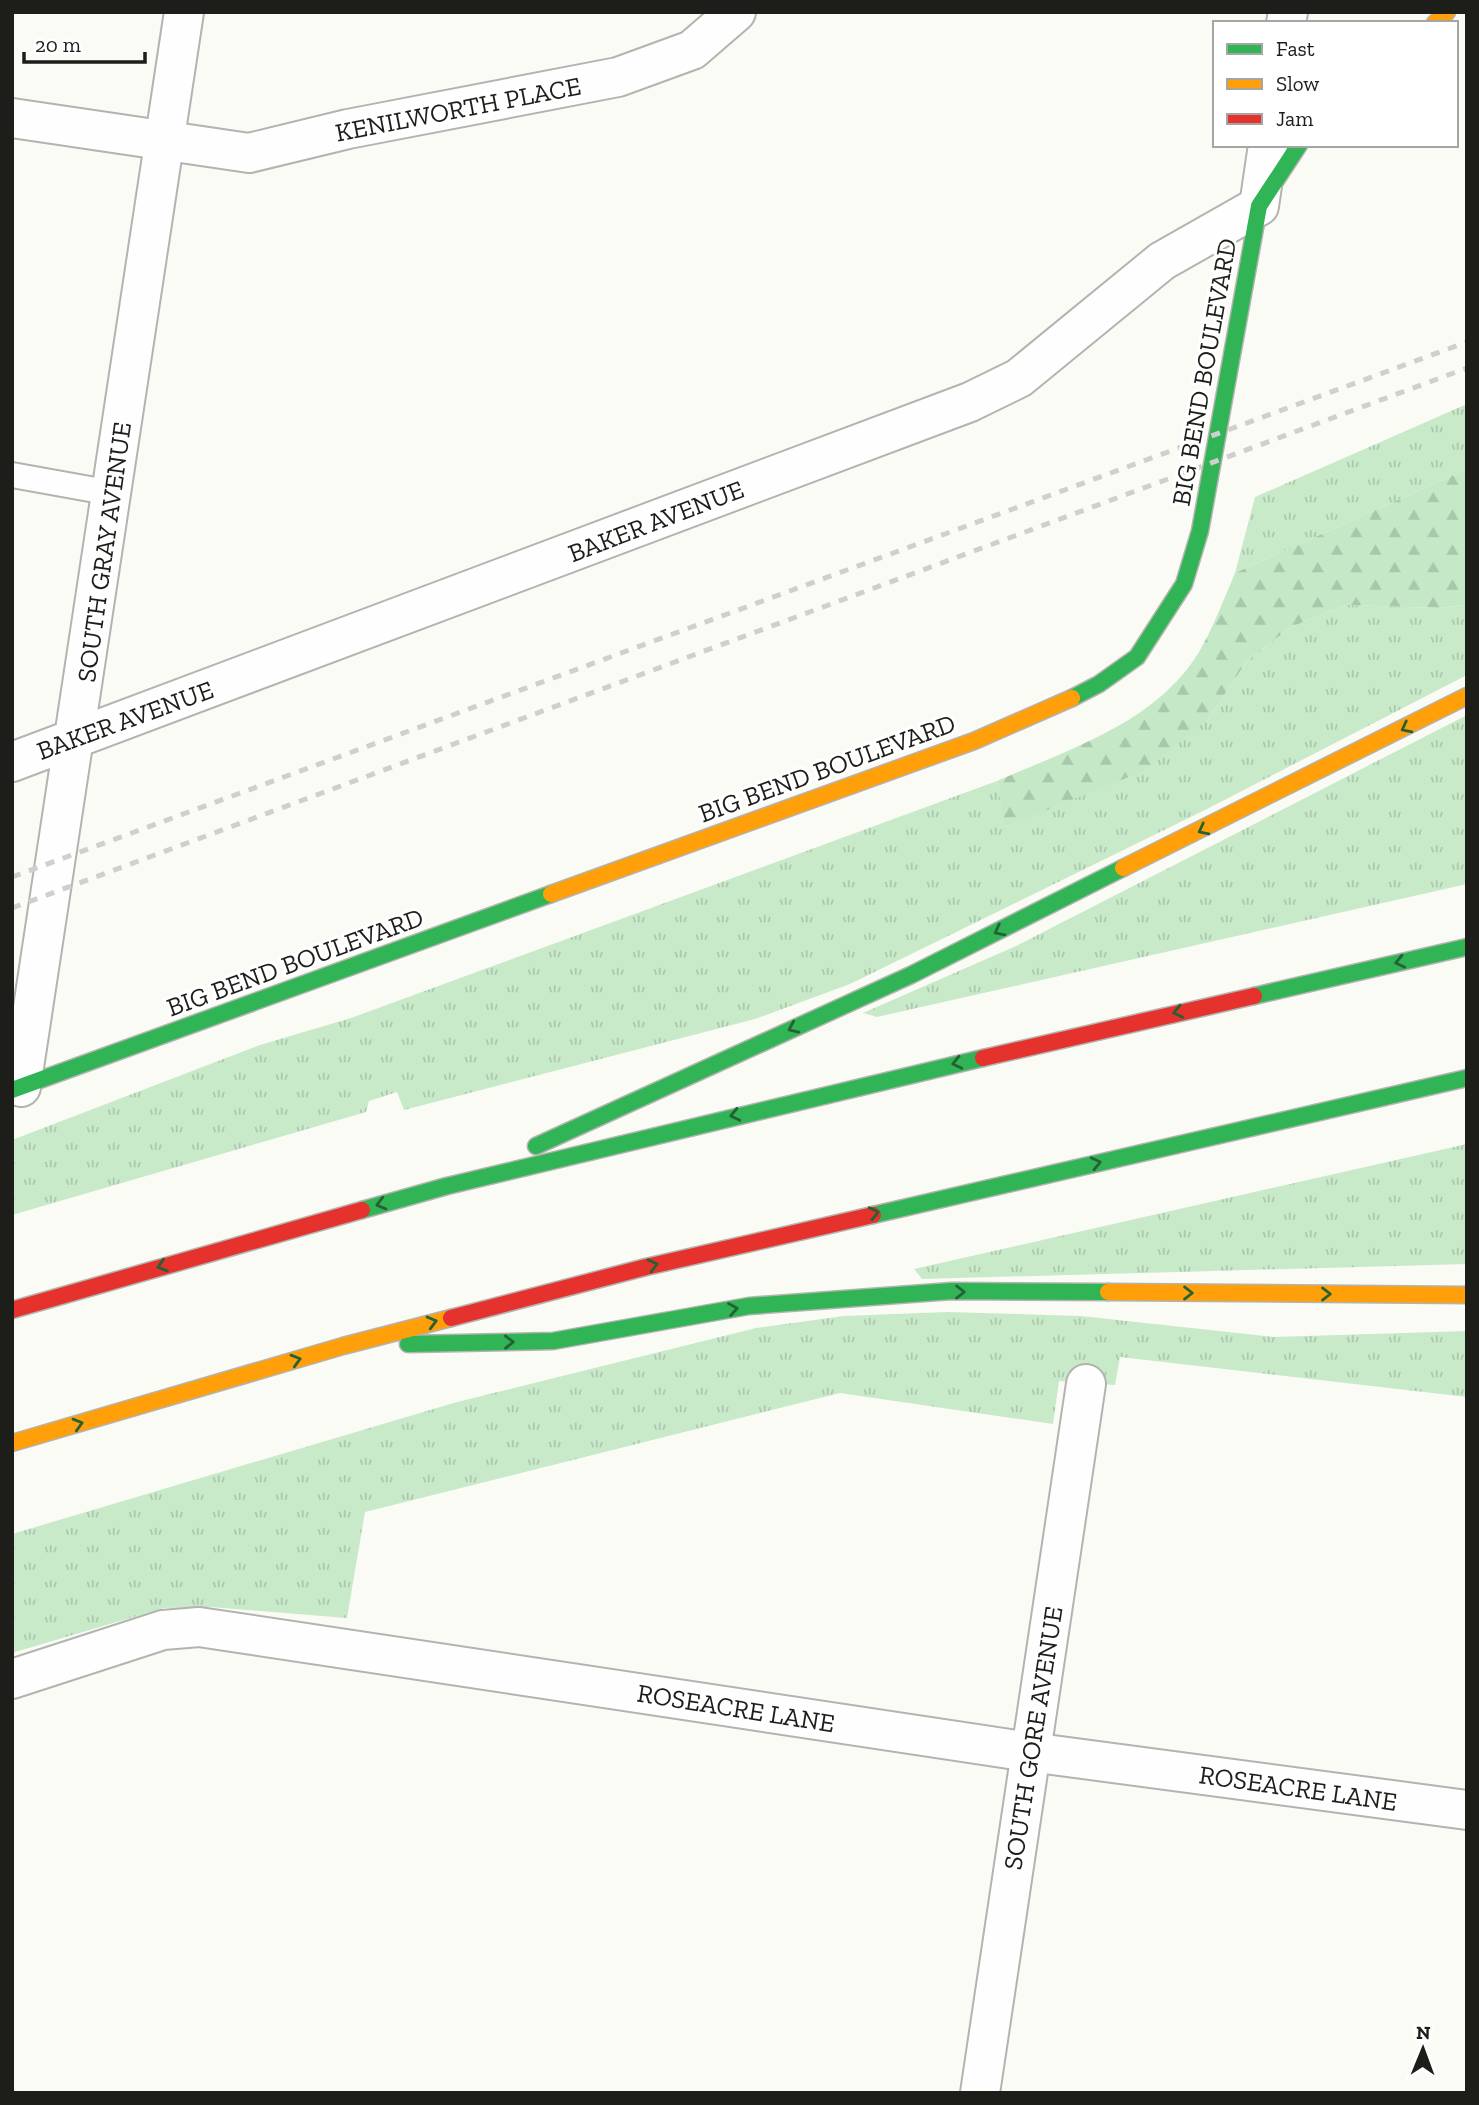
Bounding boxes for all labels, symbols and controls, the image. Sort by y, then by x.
scale bar [24,21,145,65]
legend [1213,21,1458,147]
text: 20 m [35,32,81,57]
text: Fast [1276,36,1315,61]
street label: KENILWORTH PLACE [332,69,584,149]
text: Slow [1276,71,1319,96]
text: Jam [1276,106,1313,131]
street label: BIG BEND BOULEVARD [1165,236,1243,508]
street label: SOUTH GRAY AVENUE [70,420,138,684]
street label: BAKER AVENUE [564,473,748,569]
street label: BAKER AVENUE [32,673,218,767]
street label: BIG BEND BOULEVARD [694,707,960,829]
one-way arrow [1401,719,1413,733]
one-way arrow [1198,822,1210,836]
street label: BIG BEND BOULEVARD [162,901,428,1023]
one-way arrow [994,922,1006,936]
one-way arrow [1394,954,1406,968]
one-way arrow [1172,1004,1184,1019]
one-way arrow [788,1020,801,1034]
one-way arrow [951,1055,963,1070]
one-way arrow [729,1107,741,1121]
one-way arrow [1090,1156,1102,1171]
one-way arrow [375,1196,387,1210]
one-way arrow [868,1207,880,1221]
one-way arrow [157,1257,169,1272]
one-way arrow [646,1259,658,1273]
one-way arrow [955,1284,966,1299]
one-way arrow [1183,1285,1193,1301]
one-way arrow [1321,1286,1332,1302]
one-way arrow [728,1302,739,1317]
one-way arrow [426,1316,438,1330]
one-way arrow [504,1334,515,1349]
one-way arrow [290,1353,302,1368]
one-way arrow [71,1417,83,1432]
street label: SOUTH GORE AVENUE [996,1604,1070,1872]
street label: ROSEACRE LANE [635,1677,837,1739]
street label: ROSEACRE LANE [1197,1758,1399,1818]
north arrow [1388,2014,1458,2084]
text: N [1416,2021,1431,2044]

